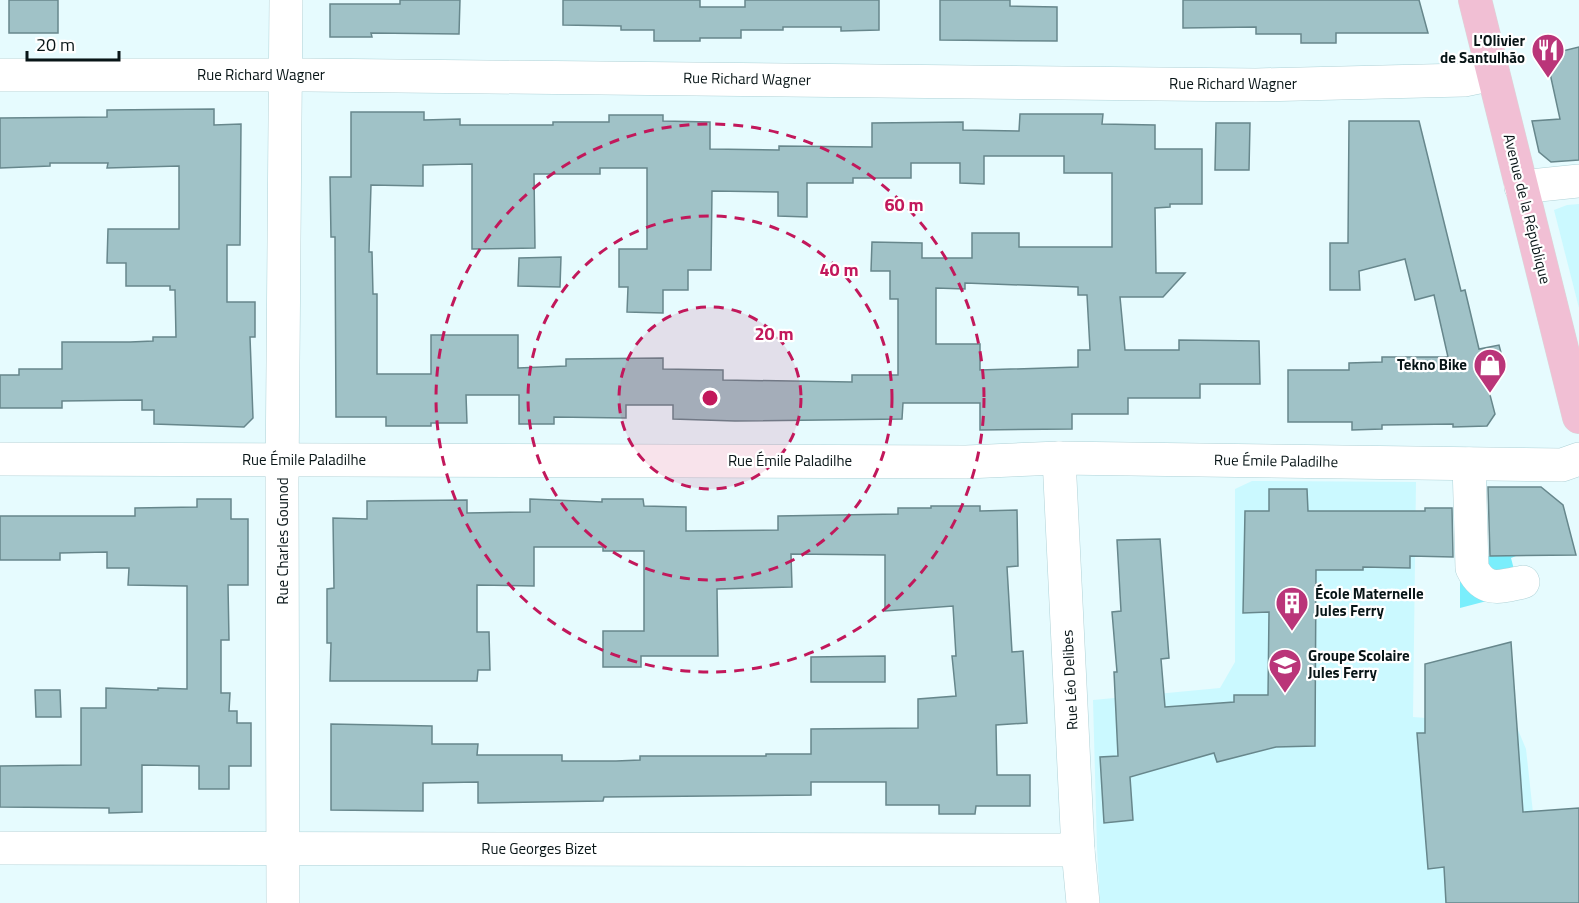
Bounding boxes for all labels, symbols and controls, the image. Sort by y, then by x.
scale bar [27,24,118,62]
place label: L'Olivier de Santulhão [1440,29,1525,69]
text: 20 m [36,31,75,58]
restaurant icon: L'Olivier de Santulhão [1530,32,1566,79]
street label: Rue Richard Wagner [197,63,325,86]
street label: Rue Richard Wagner [683,66,811,91]
street label: Rue Richard Wagner [1169,72,1297,95]
street label: Avenue de la République [1498,131,1557,286]
text: 60 m [884,191,924,218]
text: 40 m [819,256,859,283]
text: 20 m [754,320,794,347]
shop icon: Tekno Bike [1472,347,1508,394]
place label: Tekno Bike [1397,353,1467,376]
centre of rings [700,388,720,408]
street label: Rue Émile Paladilhe [242,448,366,471]
street label: Rue Émile Paladilhe [1214,448,1338,473]
street label: Rue Émile Paladilhe [728,449,852,472]
street label: Rue Charles Gounod [271,477,294,605]
place label: École Maternelle Jules Ferry [1315,582,1424,622]
building icon: École Maternelle Jules Ferry [1274,585,1310,632]
street label: Rue Léo Delibes [1055,629,1084,731]
place label: Groupe Scolaire Jules Ferry [1308,644,1410,684]
school or university icon: Groupe Scolaire Jules Ferry [1267,647,1303,694]
street label: Rue Georges Bizet [481,837,597,860]

